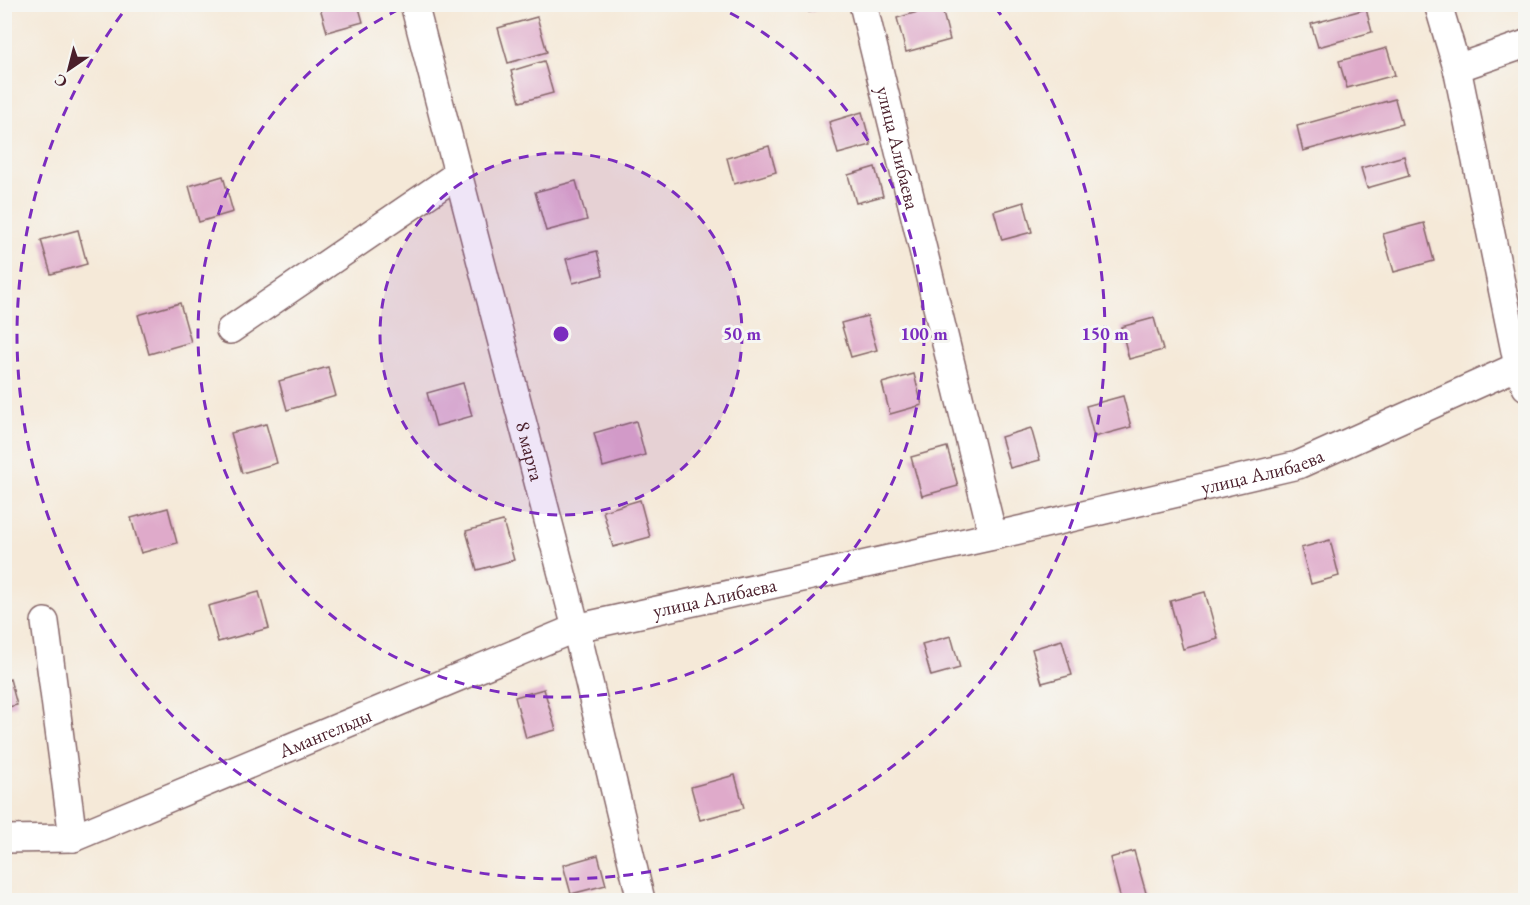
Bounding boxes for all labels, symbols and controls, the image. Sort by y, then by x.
north arrow [39,39,99,99]
text: С [50,69,71,93]
street label: улица Алибаева [871,83,926,212]
text: 50 m [723,322,761,345]
text: 100 m [900,322,948,345]
text: 150 m [1081,322,1129,345]
centre of rings [551,324,571,344]
street label: 8 марта [510,419,550,484]
street label: улица Алибаева [1198,442,1328,500]
street label: улица Алибаева [650,571,779,624]
street label: Амангельды [274,702,375,764]

